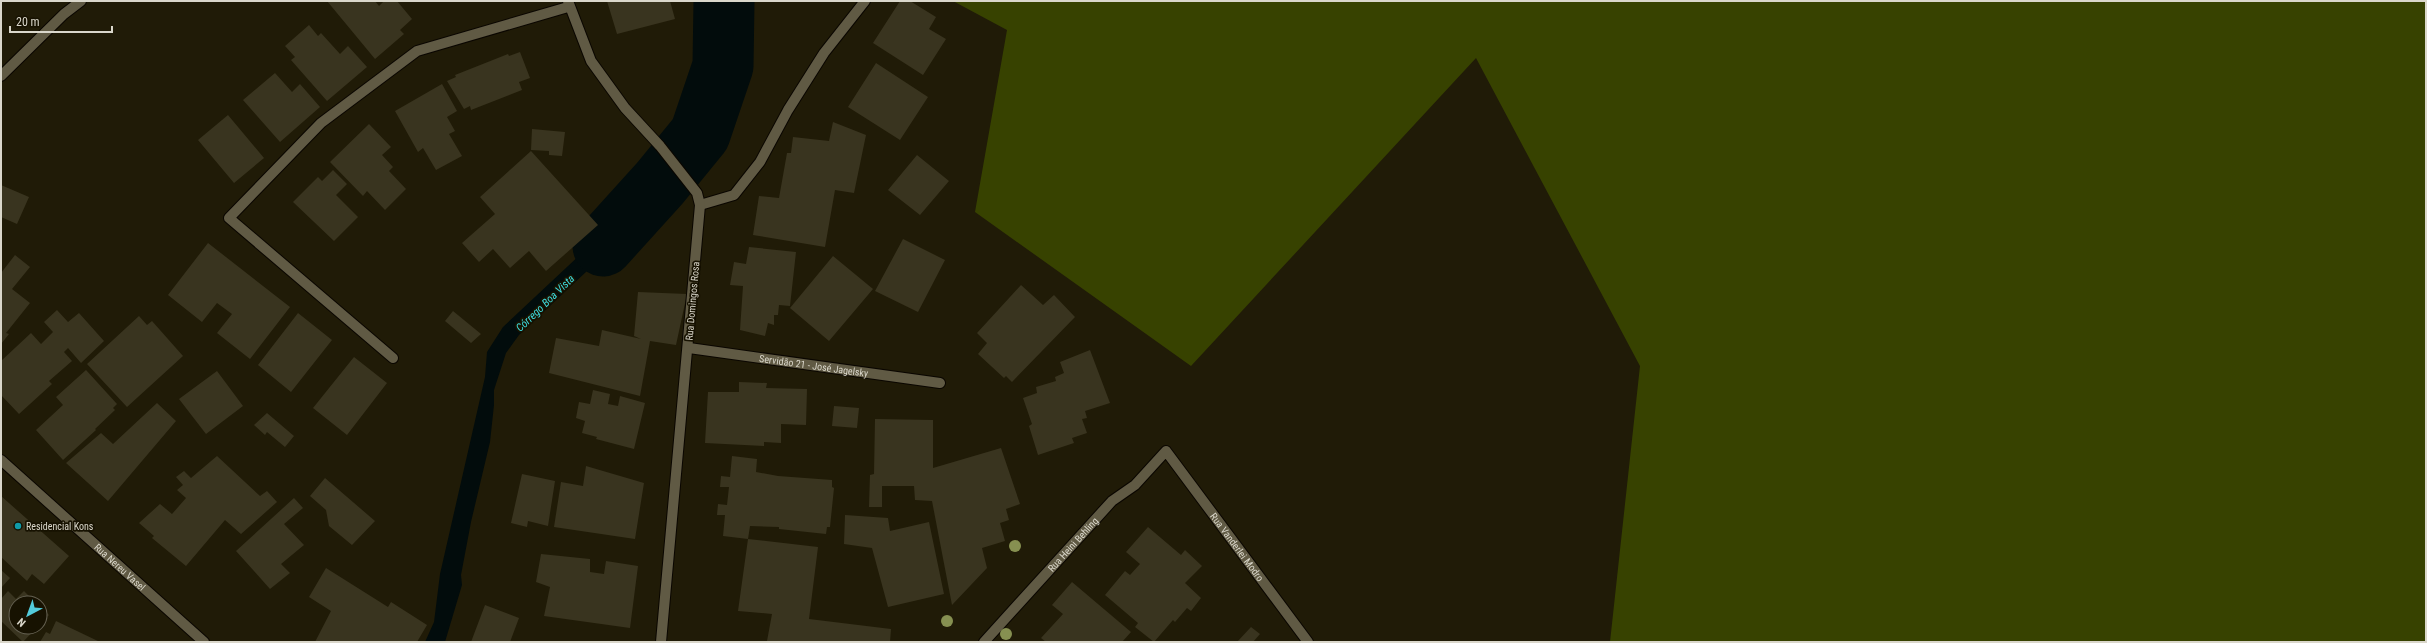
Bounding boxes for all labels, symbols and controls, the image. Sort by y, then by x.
scale bar [10,8,112,34]
text: 20 m [16,15,40,29]
street label: Rua Domingos Rosa [684,261,701,341]
water label: Córrego Boa Vista [513,272,577,335]
street label: Servidão 21 - José Jagelsky [759,353,869,379]
street label: Rua Vanderlei Modro [1208,511,1266,583]
street label: Rua Heini Behling [1046,515,1100,574]
marker: Residencial Kons [13,521,23,531]
place label: Residencial Kons [26,521,94,532]
street label: Rua Nereu Vasel [92,541,148,593]
north arrow [8,595,48,635]
text: N [15,615,29,629]

